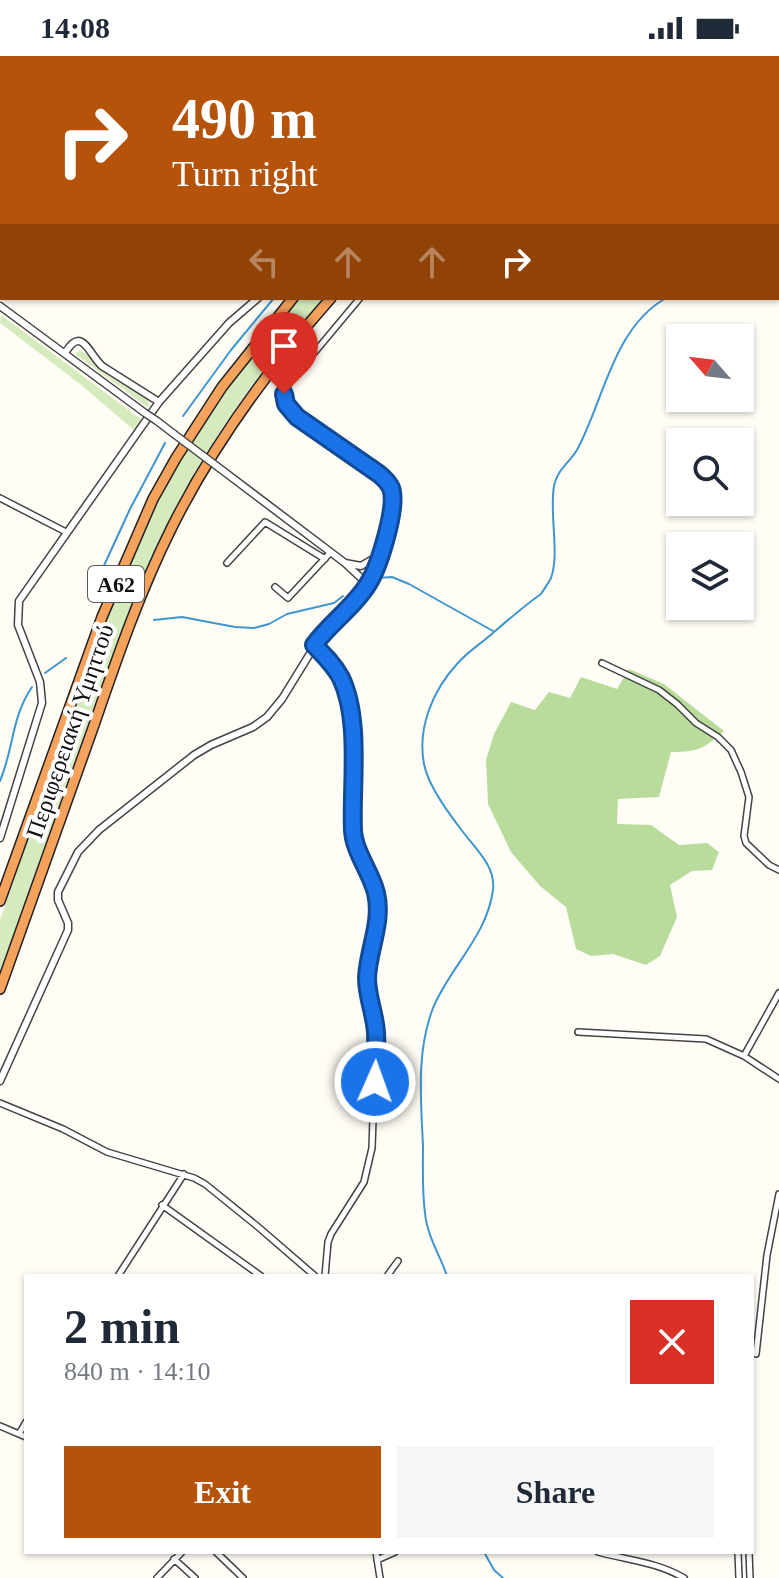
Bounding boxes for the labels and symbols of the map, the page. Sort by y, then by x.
pin [250,312,318,394]
north arrow [666,324,754,412]
road number: Α62 [88,566,144,602]
street label: Περιφερειακή Υμηττού [21,621,119,841]
position arrow [333,1040,417,1124]

